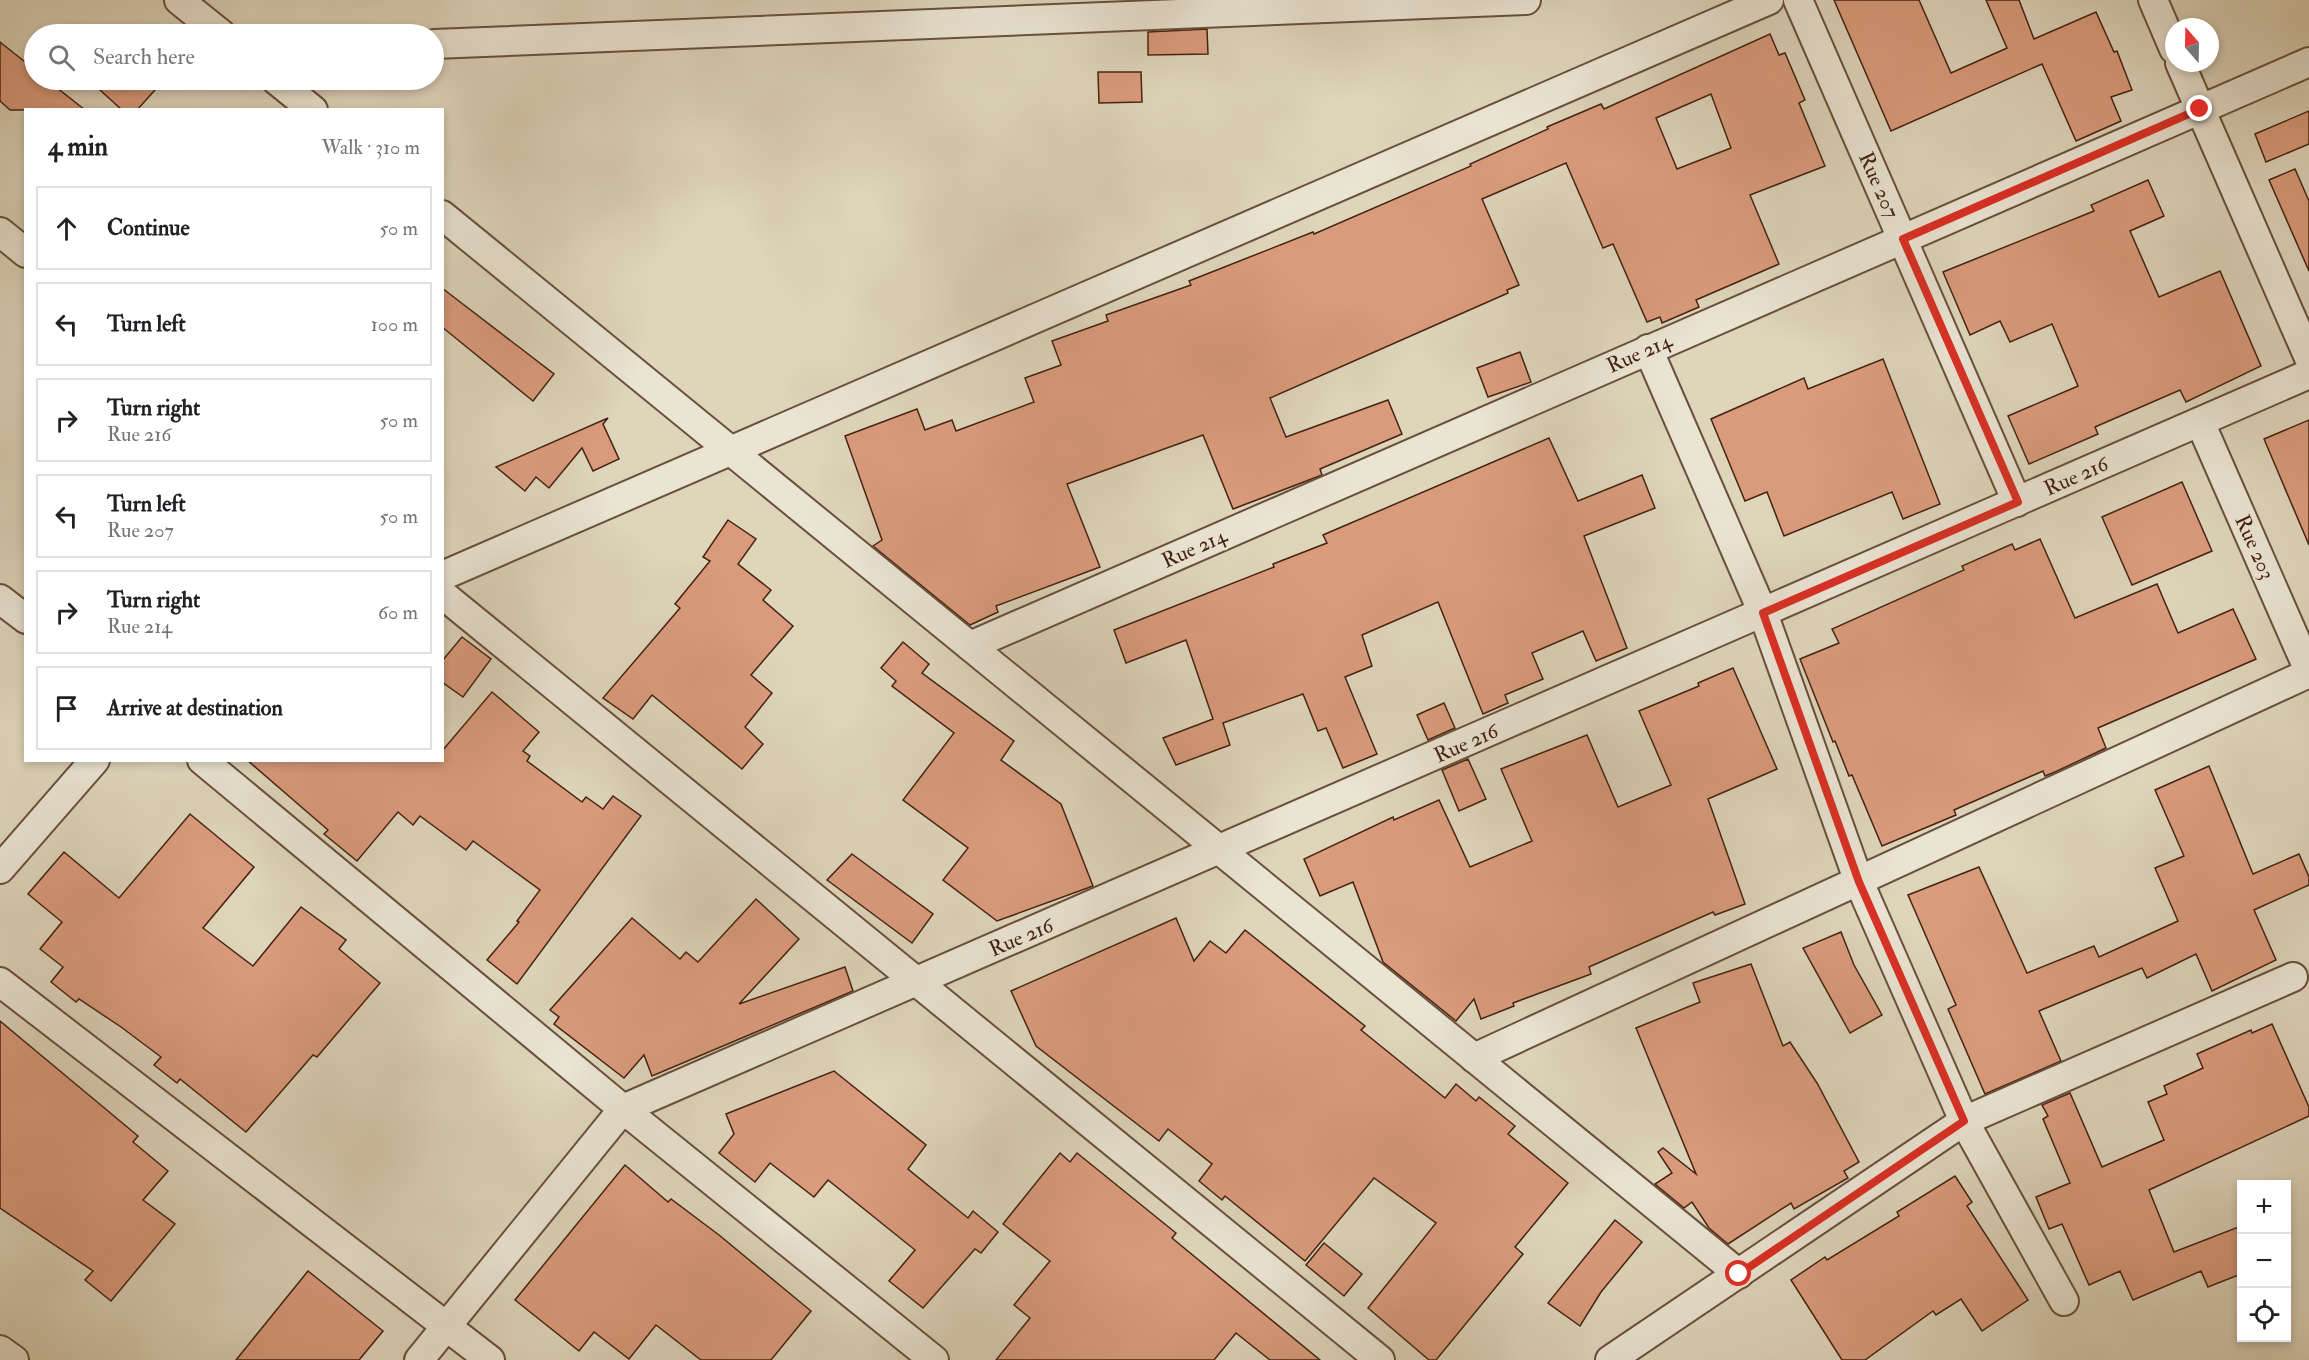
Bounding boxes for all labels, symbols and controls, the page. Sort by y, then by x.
north arrow [2165,18,2219,72]
search box [24,24,444,90]
icon: search [45,41,78,74]
text: Search here [93,43,195,71]
route end [2186,95,2212,121]
text: 4 min [48,131,108,163]
text: Walk · 310 m [321,135,420,160]
street label: Rue 207 [1852,148,1905,223]
icon: ahead [50,212,83,245]
text: Continue [107,214,190,242]
text: 50 m [379,216,418,241]
icon: left [50,308,83,341]
text: Turn left [107,310,186,338]
text: 100 m [371,312,418,337]
street label: Rue 214 [1602,327,1677,380]
text: Turn right [107,394,200,422]
icon: right [50,404,83,437]
text: 50 m [379,408,418,433]
text: Rue 216 [107,422,171,447]
street label: Rue 216 [2040,450,2114,503]
text: Turn left [107,490,186,518]
icon: left [50,500,83,533]
text: 50 m [379,504,418,529]
street label: Rue 203 [2228,510,2281,584]
text: Rue 207 [107,518,174,543]
street label: Rue 214 [1157,522,1232,575]
text: Turn right [107,586,200,614]
icon: right [50,596,83,629]
text: 60 m [378,600,418,625]
text: Rue 214 [107,614,172,639]
icon: arrive [50,692,83,725]
text: Arrive at destination [107,694,283,722]
street label: Rue 216 [1430,717,1504,770]
street label: Rue 216 [985,911,1059,963]
map controls [2237,1180,2291,1342]
button: + [2237,1180,2291,1234]
button: − [2237,1234,2291,1288]
route start [1725,1260,1751,1286]
button: locate [2237,1288,2291,1342]

